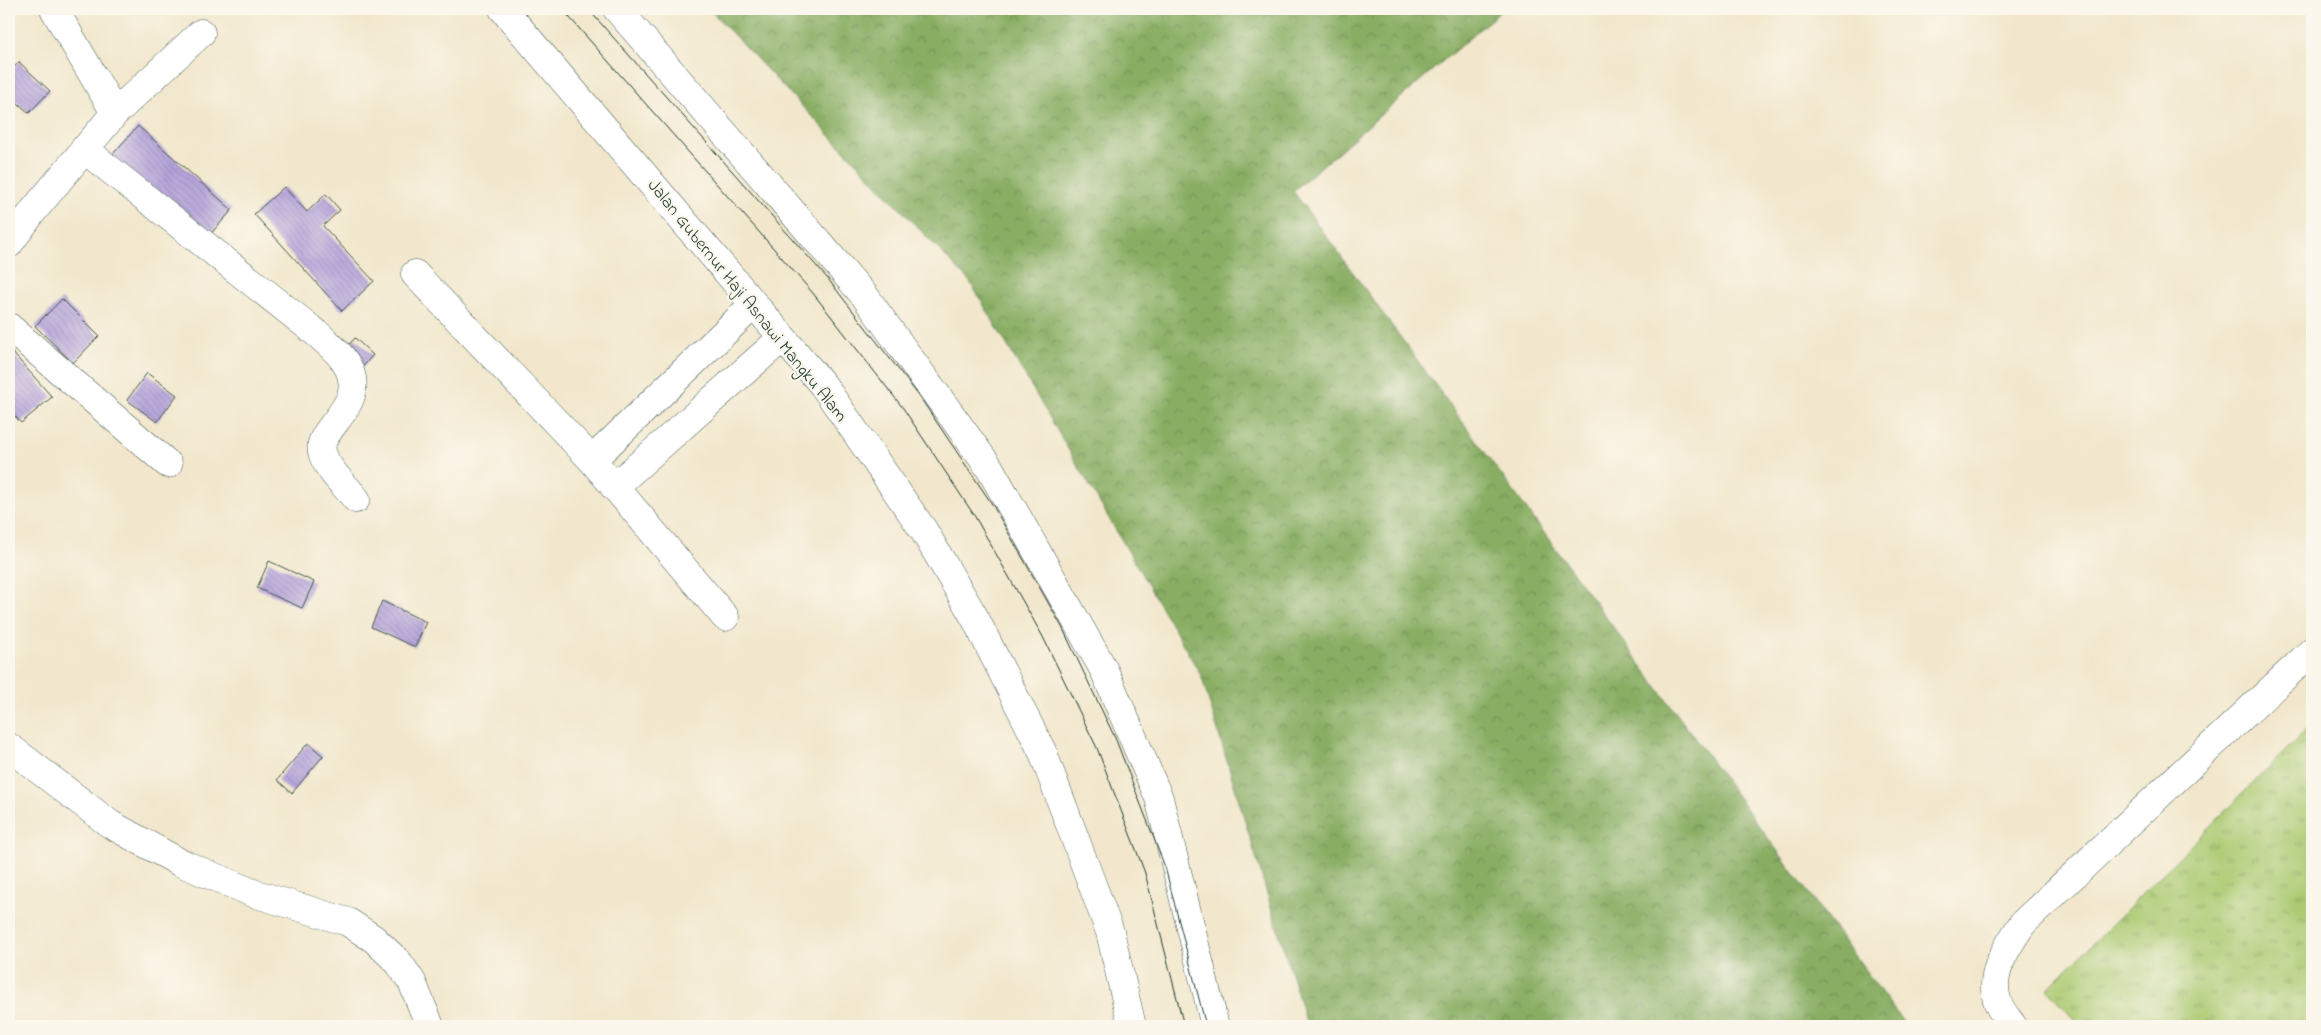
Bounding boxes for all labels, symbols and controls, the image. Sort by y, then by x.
street label: Jalan Gubernur Haji Asnawi Mangku Alam [639,174,853,429]

